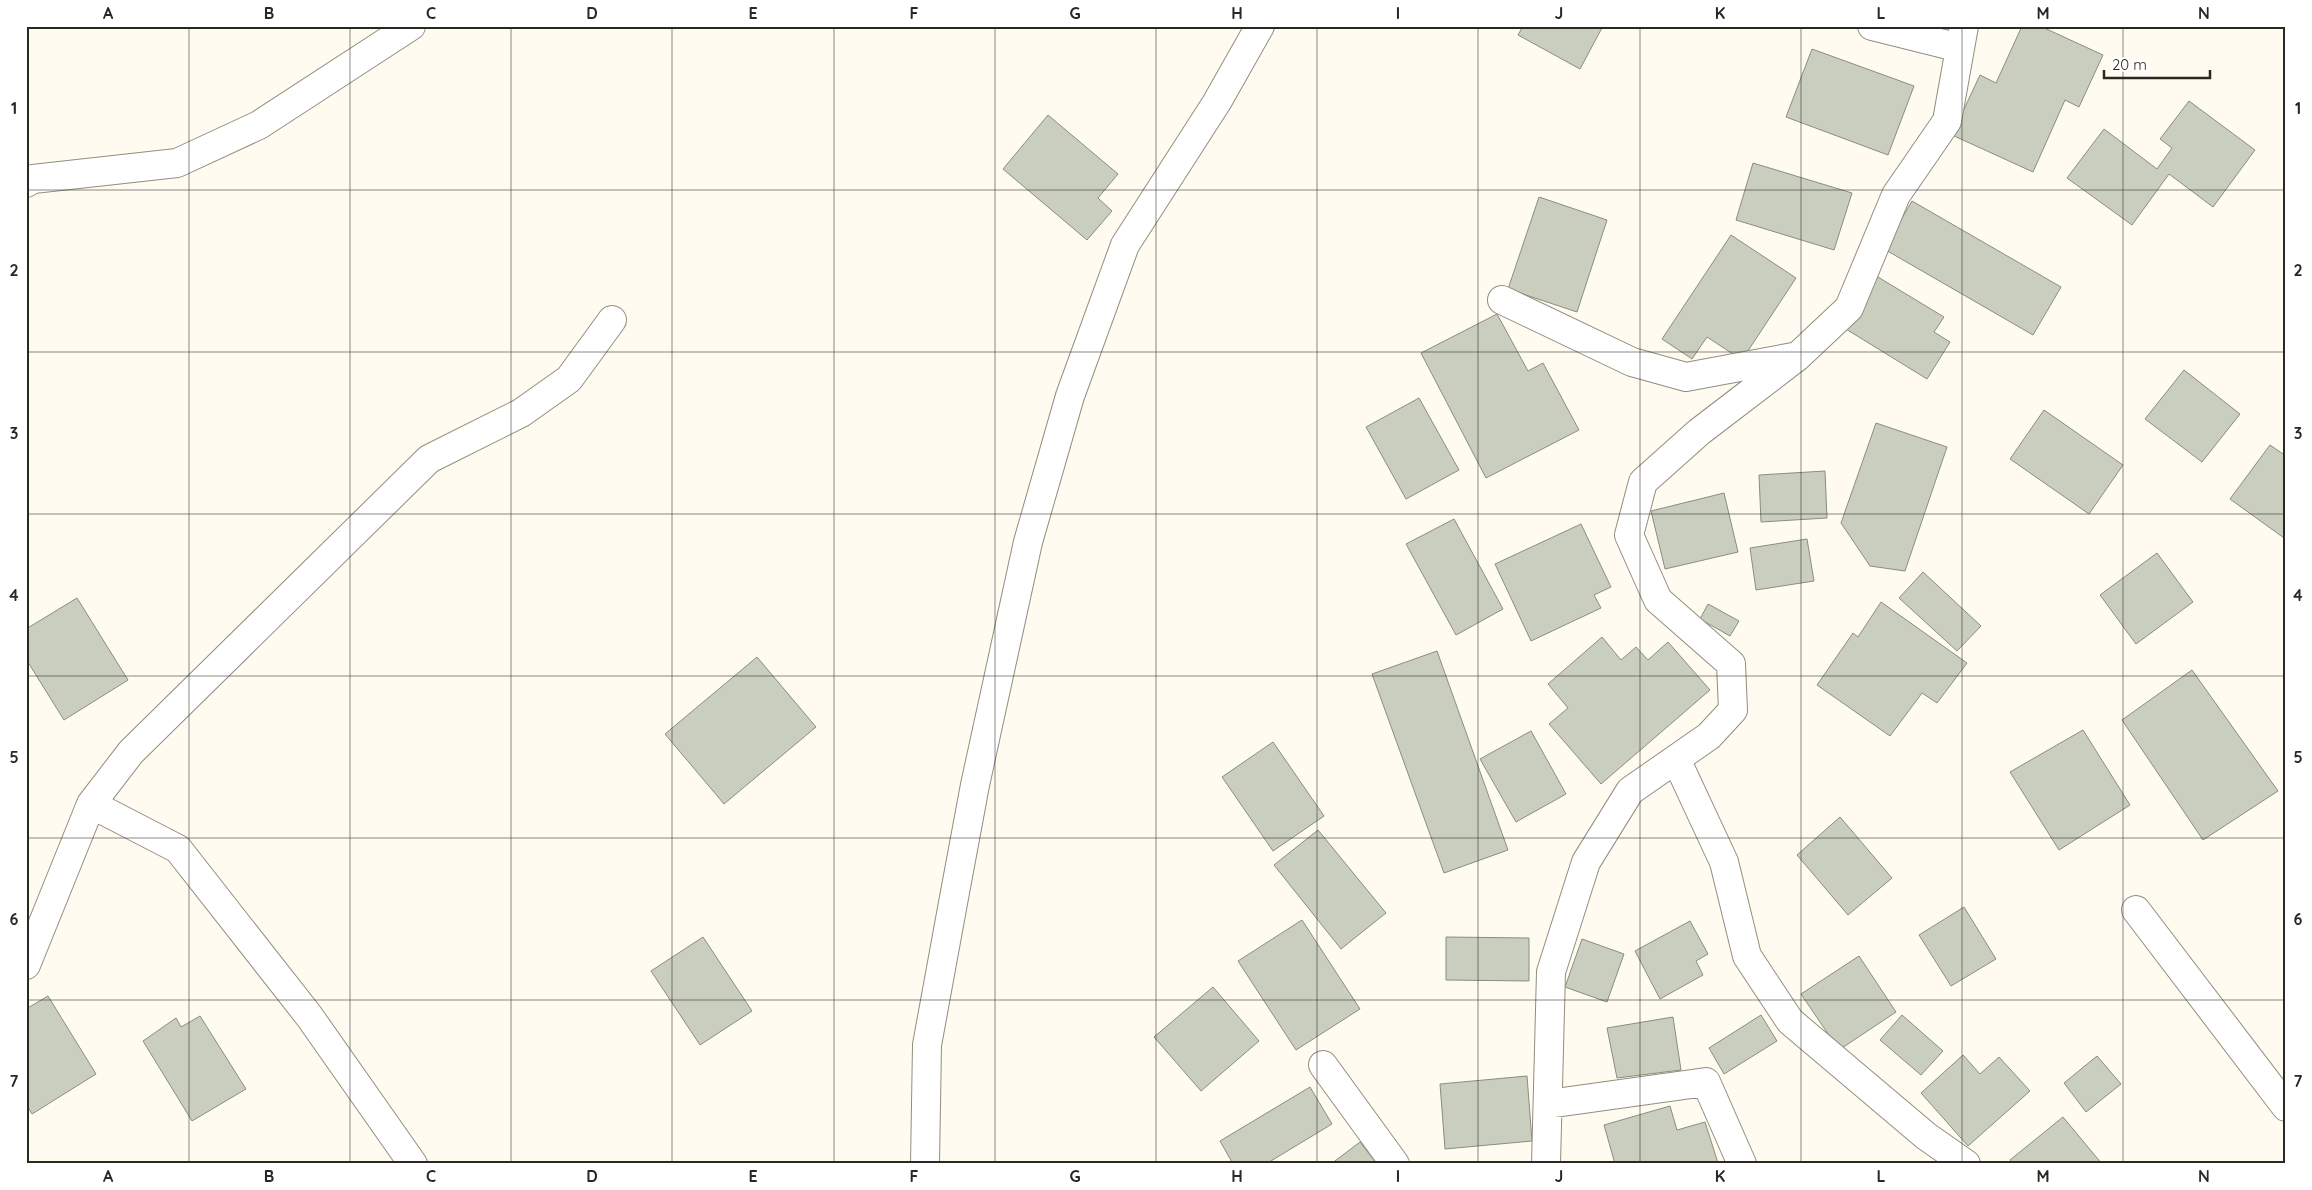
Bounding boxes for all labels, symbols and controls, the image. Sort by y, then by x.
text: A [103,3,114,23]
text: B [264,3,274,23]
text: C [426,3,436,23]
text: D [586,3,598,23]
text: E [748,3,758,23]
text: F [910,3,919,23]
text: G [1069,3,1081,23]
text: H [1231,3,1243,23]
text: I [1396,3,1400,23]
text: J [1555,3,1563,23]
text: K [1715,3,1725,23]
text: L [1877,3,1886,23]
text: M [2036,3,2050,23]
text: N [2198,3,2210,23]
scale bar [2104,48,2211,80]
text: 20 m [2112,55,2147,74]
text: 1 [11,98,17,118]
text: 1 [2295,98,2301,118]
text: 2 [9,260,19,280]
text: 2 [2293,260,2303,280]
text: 3 [10,423,18,443]
text: 3 [2294,423,2302,443]
text: 4 [9,585,19,605]
text: 4 [2293,585,2303,605]
text: 5 [9,747,19,767]
text: 5 [2293,747,2303,767]
text: 6 [10,909,19,929]
text: 6 [2294,909,2303,929]
text: 7 [10,1071,19,1091]
text: 7 [2294,1071,2303,1091]
text: A [103,1166,114,1186]
text: B [264,1166,274,1186]
text: C [426,1166,436,1186]
text: D [586,1166,598,1186]
text: E [748,1166,758,1186]
text: F [910,1166,919,1186]
text: G [1069,1166,1081,1186]
text: H [1231,1166,1243,1186]
text: I [1396,1166,1400,1186]
text: J [1555,1166,1563,1186]
text: K [1715,1166,1725,1186]
text: L [1877,1166,1886,1186]
text: M [2036,1166,2050,1186]
text: N [2198,1166,2210,1186]

